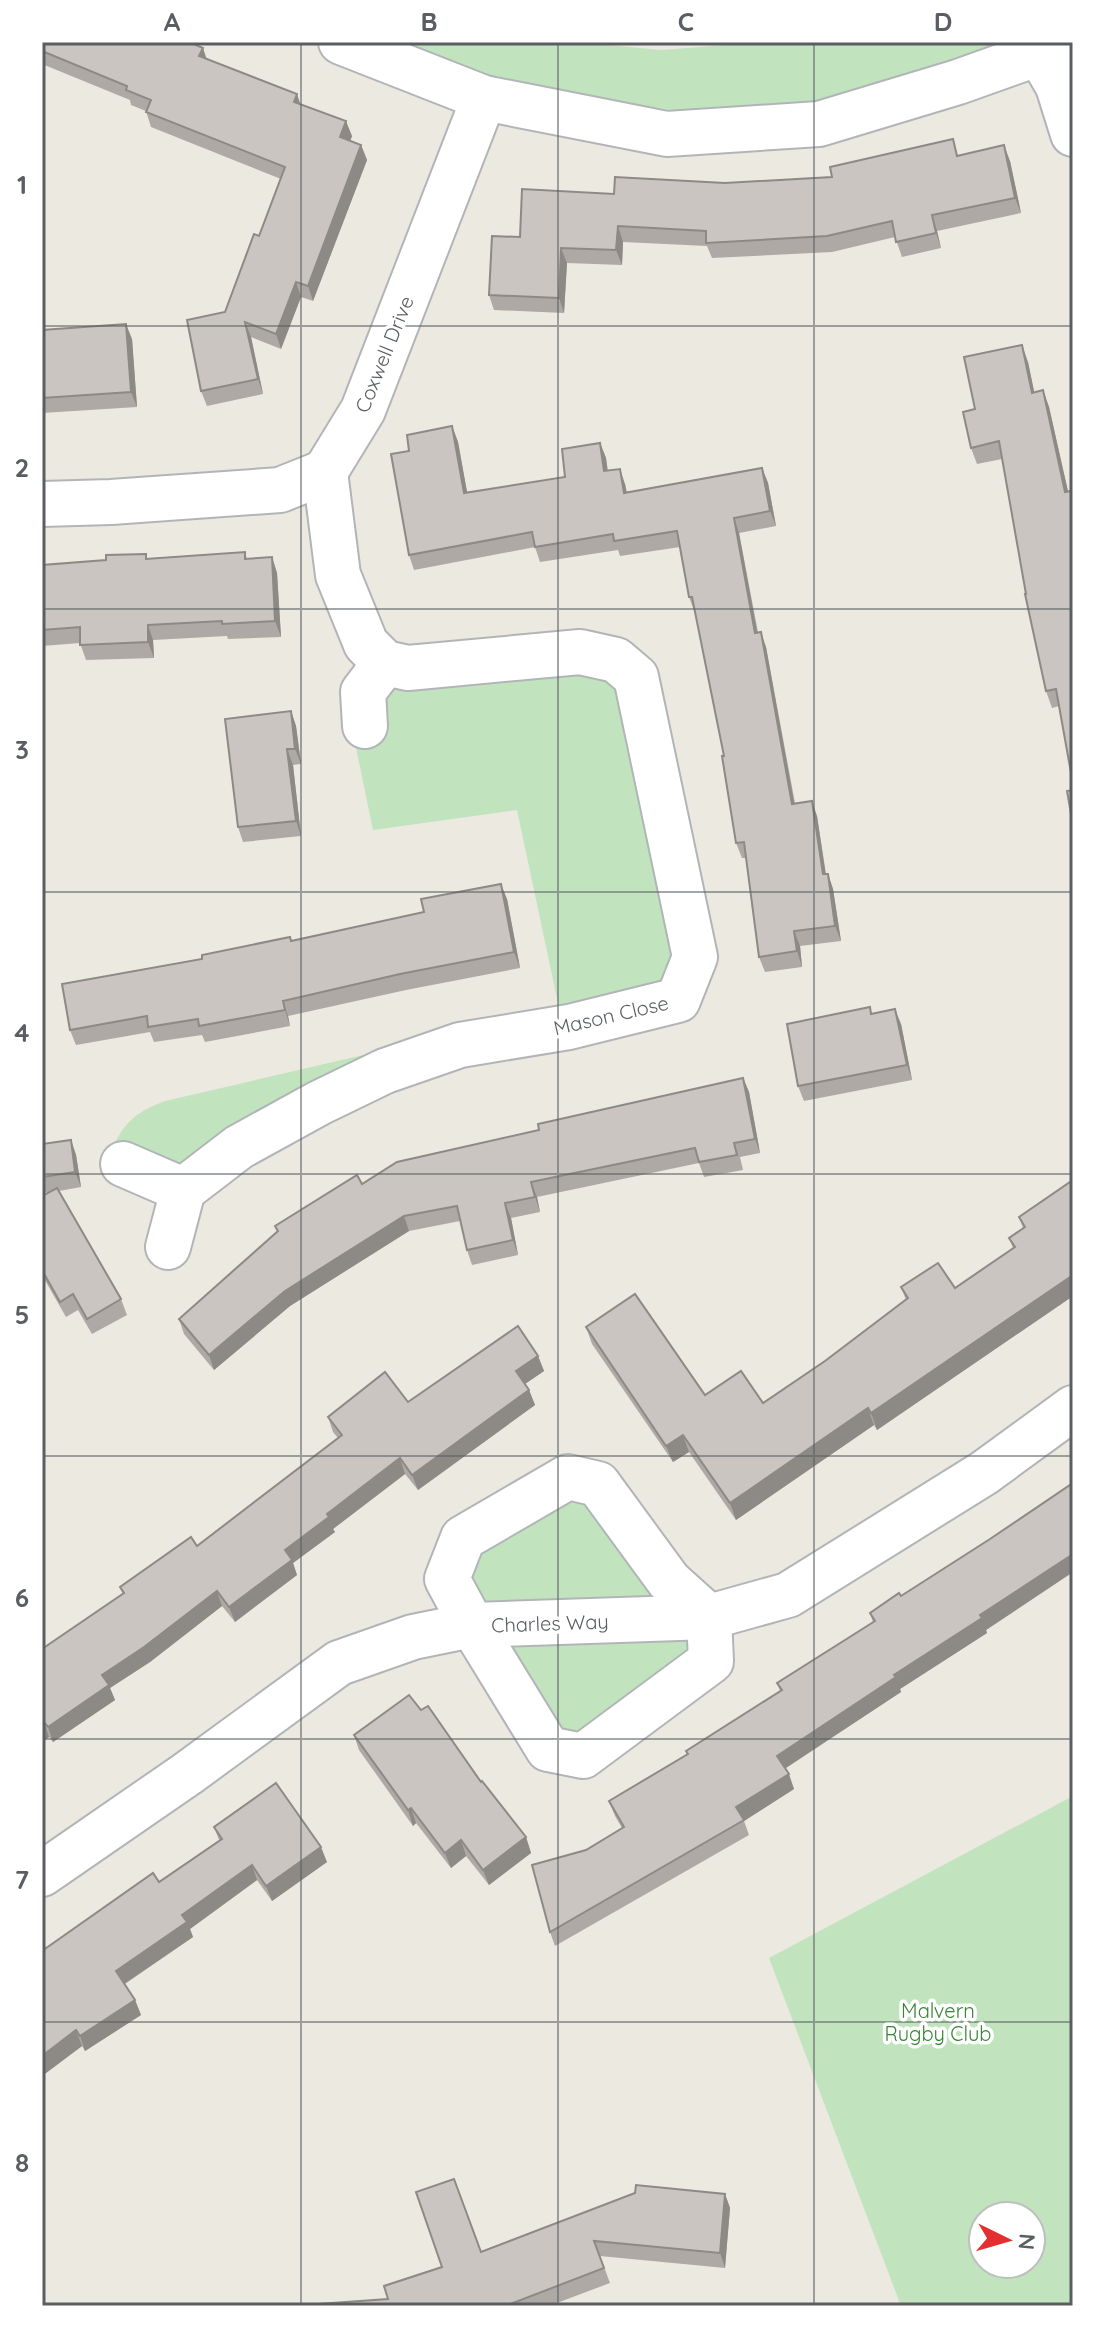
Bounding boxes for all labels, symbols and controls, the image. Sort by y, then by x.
text: A [164,5,181,38]
text: B [420,5,438,38]
text: C [678,5,694,38]
text: D [934,5,952,38]
text: 1 [17,168,27,201]
street label: Coxwell Drive [349,292,419,416]
text: 2 [15,451,29,484]
text: 3 [15,733,29,766]
street label: Mason Close [551,990,671,1040]
text: 4 [14,1016,30,1049]
text: 5 [15,1298,29,1331]
text: 6 [15,1581,29,1614]
street label: Charles Way [491,1608,609,1638]
text: 7 [15,1863,29,1896]
park label: Malvern Rugby Club [885,1998,991,2046]
text: 8 [15,2146,29,2179]
north arrow [967,2200,1047,2280]
text: N [1012,2232,1042,2251]

